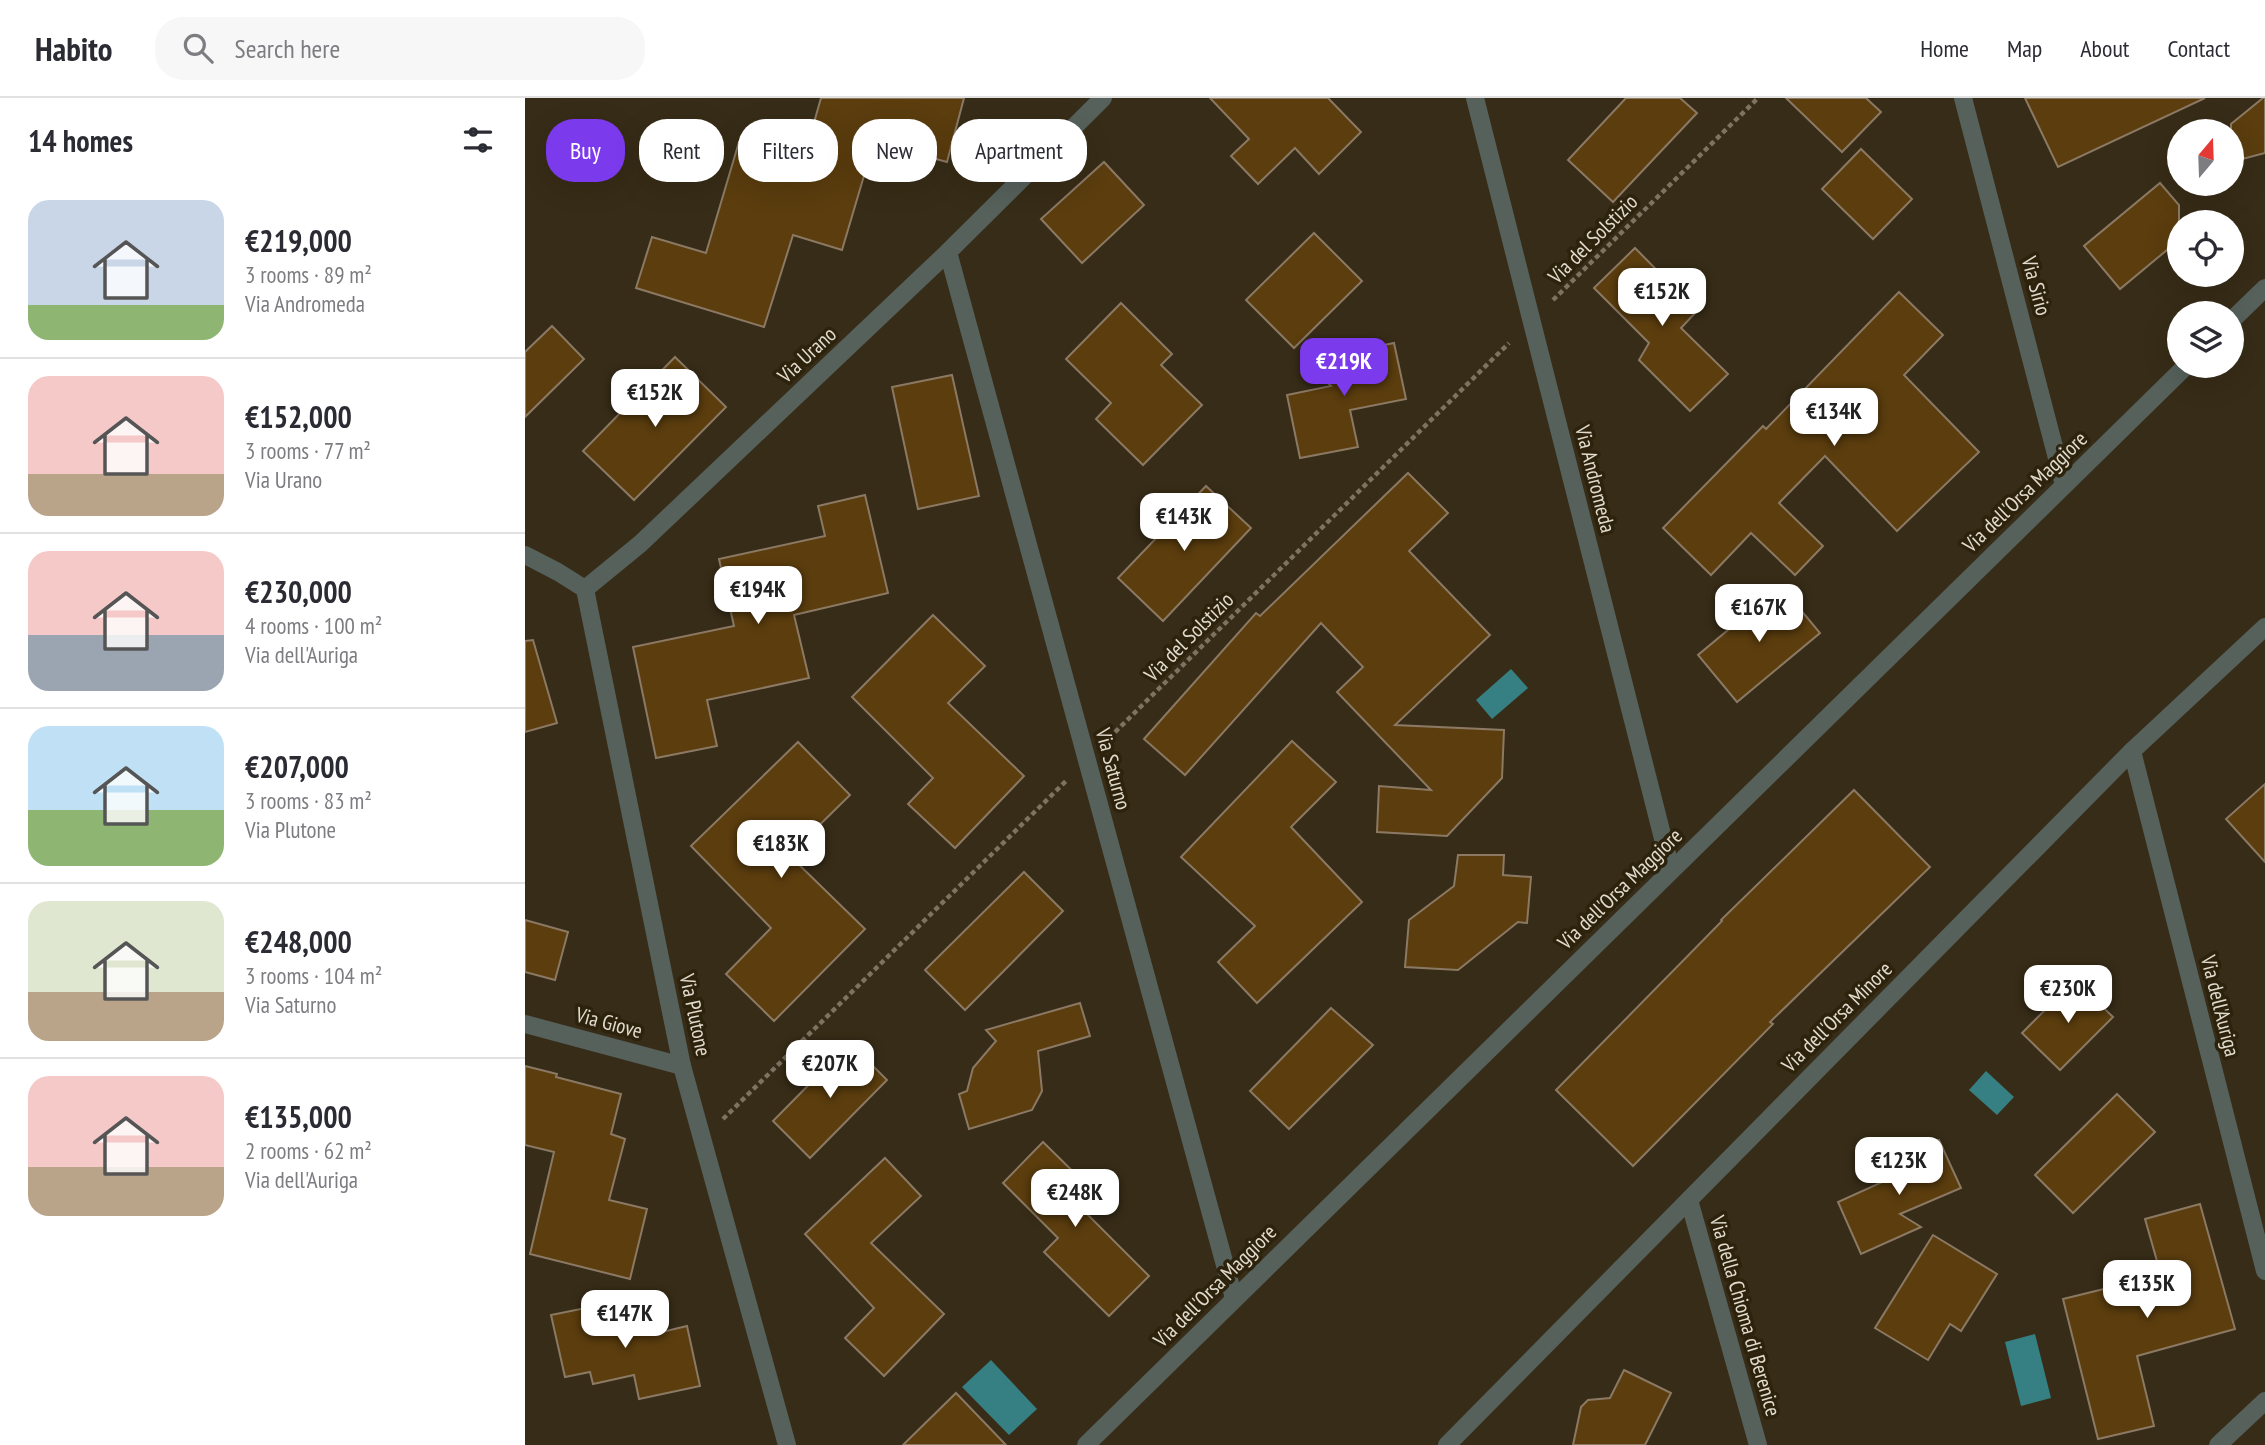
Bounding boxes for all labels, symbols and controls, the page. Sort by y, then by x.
search box [155,17,645,80]
text: Habito [35,27,113,70]
icon: search [179,29,217,67]
text: Search here [235,32,340,65]
text: Home [1920,33,1969,64]
text: Map [2007,33,2042,64]
text: About [2080,33,2129,64]
text: Contact [2167,33,2230,64]
chip: Buy [546,119,625,182]
chip: Rent [639,119,724,182]
chip: Filters [738,119,838,182]
chip: New [852,119,937,182]
chip: Apartment [951,119,1087,182]
north arrow [2167,119,2243,196]
map controls [2167,119,2244,378]
text: 14 homes [28,121,133,160]
icon: filters [459,121,497,159]
street label: Via del Solstizio [1541,188,1643,290]
button: locate [2167,210,2244,287]
text: €219,000 [245,221,352,260]
icon: home [84,228,168,312]
street label: Via Sirio [2015,252,2057,318]
text: 3 rooms · 89 m² [245,260,372,289]
pin: €152K [1613,268,1711,328]
text: €152K [1634,276,1690,305]
text: Via Andromeda [245,289,365,318]
button: layers [2167,301,2244,378]
street label: Via Urano [771,321,842,389]
pin: €219K [1295,338,1393,398]
text: €219K [1316,346,1372,375]
pin: €152K [606,370,704,429]
text: €152K [627,377,683,406]
pin: €134K [1785,388,1883,448]
text: €134K [1806,396,1862,425]
text: €152,000 [245,397,352,436]
icon: home [84,404,168,488]
street label: Via Andromeda [1569,422,1622,535]
street label: Via dell'Orsa Maggiore [1956,425,2093,559]
text: 3 rooms · 77 m² [245,436,371,465]
text: Via Urano [245,465,322,494]
pin: €143K [1135,494,1233,553]
text: €143K [1156,501,1212,530]
pin: €194K [709,566,807,626]
text: €230,000 [245,572,352,611]
text: €194K [730,574,786,603]
icon: home [84,579,168,663]
pin: €167K [1710,584,1808,644]
street label: Via del Solstizio [1137,586,1239,688]
text: €167K [1731,592,1787,621]
text: 4 rooms · 100 m² [245,611,382,640]
text: Via dell'Auriga [245,640,358,669]
street label: Via Saturno [1089,724,1137,813]
text: €207,000 [245,747,349,786]
icon: home [84,754,168,838]
text: 3 rooms · 83 m² [245,786,372,815]
text: Via Plutone [245,815,336,844]
pin: €183K [732,820,830,880]
street label: Via dell'Orsa Maggiore [1551,822,1688,956]
text: €183K [753,828,809,857]
text: €248,000 [245,922,352,961]
icon: home [84,929,168,1013]
street label: Via dell'Auriga [2195,952,2246,1059]
street label: Via dell'Orsa Minore [1775,956,1898,1078]
text: 3 rooms · 104 m² [245,961,382,990]
pin: €230K [2019,965,2117,1025]
street label: Via Plutone [673,970,717,1058]
text: €230K [2040,973,2096,1002]
text: Via Saturno [245,990,336,1019]
street label: Via Giove [572,1000,645,1044]
pin: €207K [781,1040,879,1100]
text: €207K [802,1048,858,1077]
text: €135,000 [245,1097,352,1136]
icon: home [84,1104,168,1188]
text: 2 rooms · 62 m² [245,1136,372,1165]
pin: €123K [1850,1138,1948,1197]
text: €123K [1871,1145,1927,1174]
text: Via dell'Auriga [245,1165,358,1194]
pin: €248K [1026,1170,1124,1229]
text: €248K [1047,1177,1103,1206]
street label: Via della Chioma di Berenice [1704,1212,1787,1419]
street label: Via dell'Orsa Maggiore [1147,1218,1282,1354]
pin: €135K [2098,1260,2196,1320]
text: €135K [2119,1268,2175,1297]
pin: €147K [576,1290,674,1350]
text: €147K [597,1298,653,1327]

